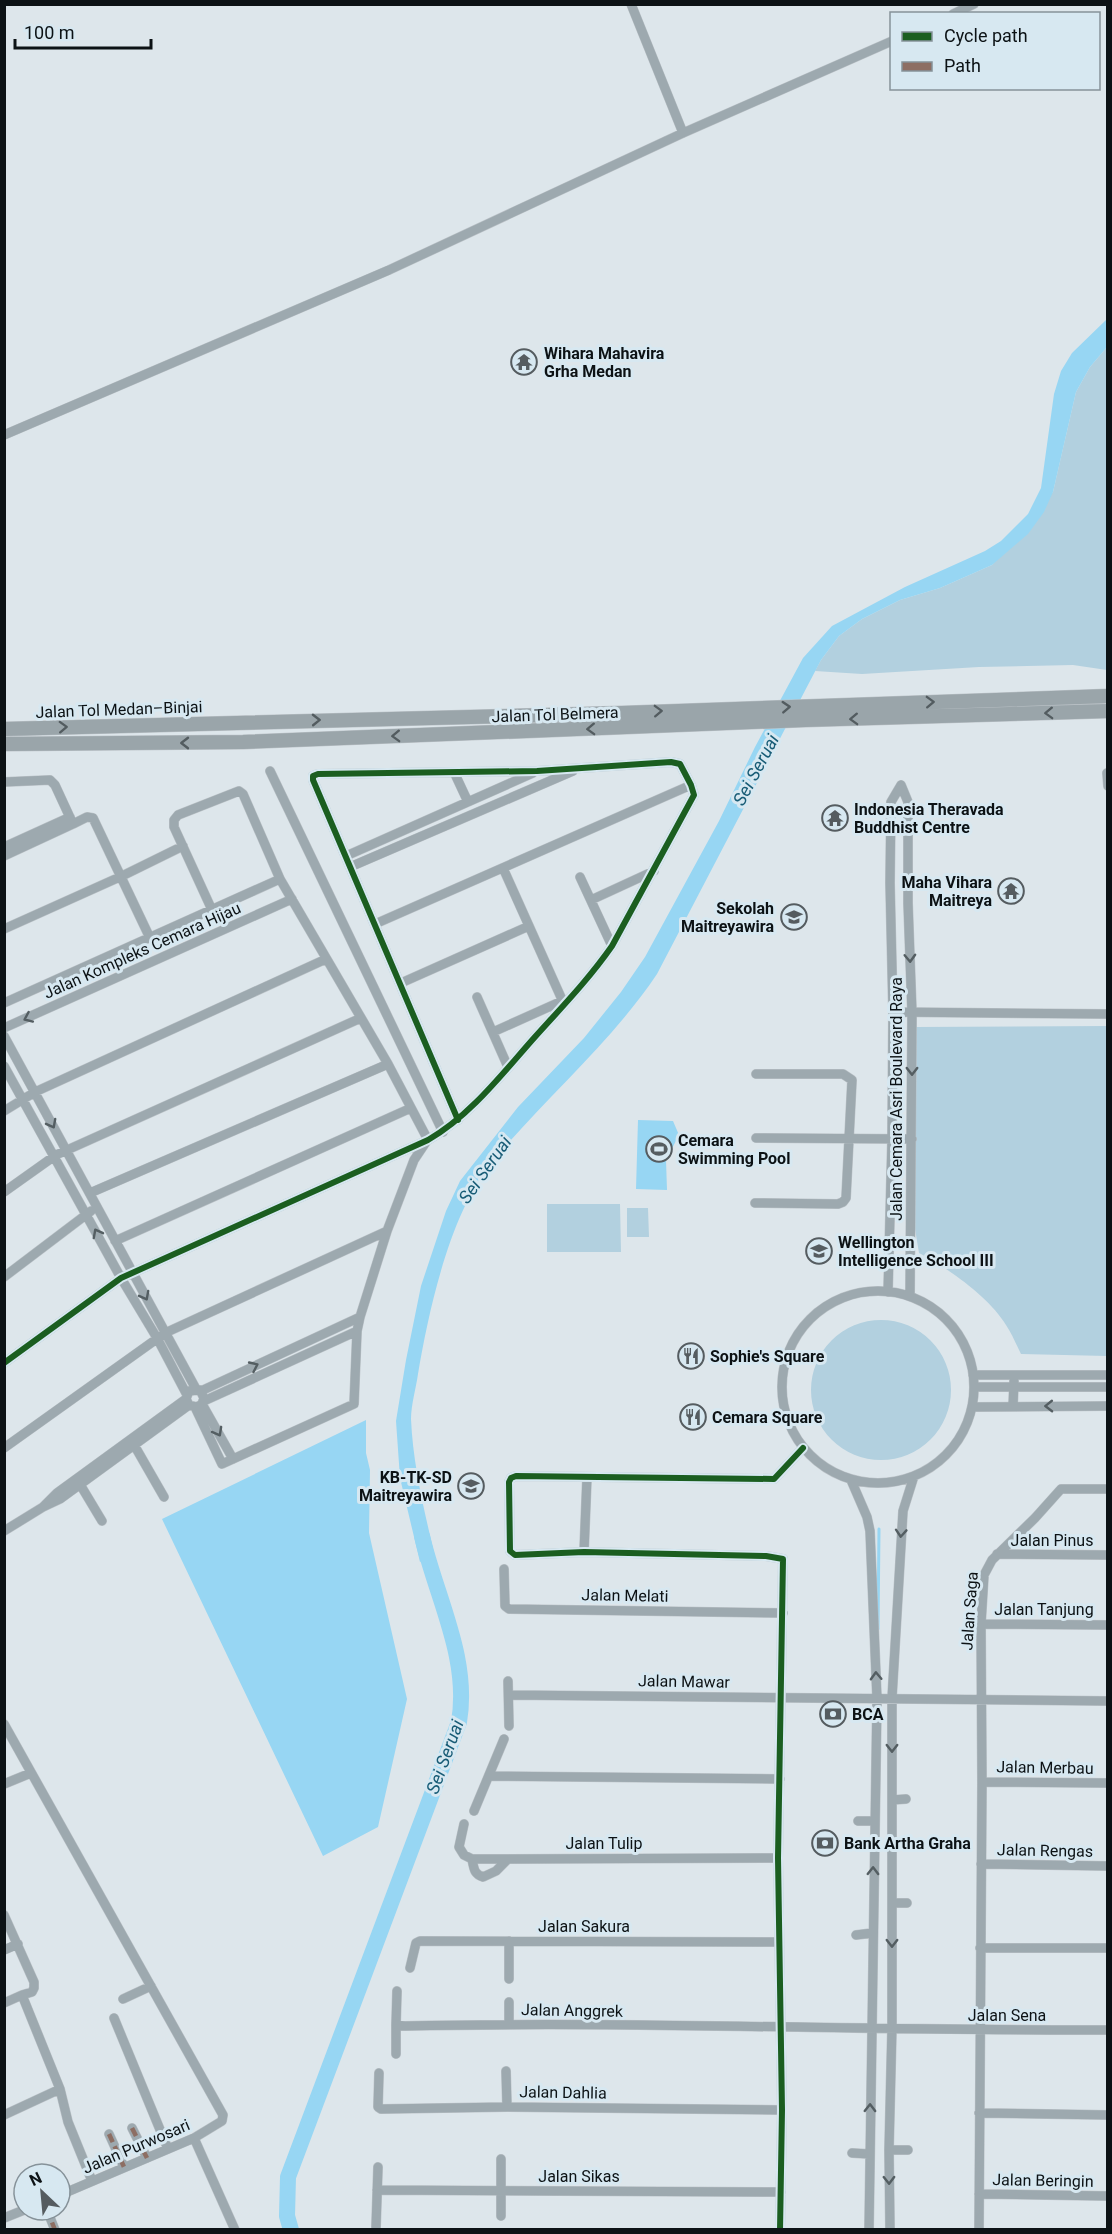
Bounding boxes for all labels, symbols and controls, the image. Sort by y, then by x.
scale bar [15,12,152,50]
legend [890,12,1100,90]
text: 100 m [24,22,75,43]
text: Cycle path [944,25,1028,46]
text: Path [944,55,981,76]
place label: Wihara Mahavira Grha Medan [544,344,665,381]
temple icon: Wihara Mahavira Grha Medan [509,347,539,377]
one-way arrow [926,696,935,708]
street label: Jalan Tol Medan–Binjai [35,697,203,722]
one-way arrow [781,700,790,713]
street label: Jalan Tol Belmera [491,703,619,726]
one-way arrow [654,705,663,718]
one-way arrow [1045,707,1054,719]
one-way arrow [312,713,321,726]
one-way arrow [850,713,859,725]
one-way arrow [58,721,67,734]
one-way arrow [587,722,596,735]
one-way arrow [392,730,401,743]
water label: Sei Seruai [728,730,783,809]
one-way arrow [180,737,189,749]
place label: Indonesia Theravada Buddhist Centre [854,800,1004,837]
temple icon: Indonesia Theravada Buddhist Centre [820,803,850,833]
place label: Maha Vihara Maitreya [902,873,992,910]
temple icon: Maha Vihara Maitreya [996,876,1026,906]
street label: Jalan Kompleks Cemara Hijau [41,898,244,1003]
place label: Sekolah Maitreyawira [681,899,774,936]
school or university icon: Sekolah Maitreyawira [779,902,809,932]
one-way arrow [904,953,917,962]
street label: Jalan Cemara Asri Boulevard Raya [887,977,906,1221]
one-way arrow [24,1010,35,1022]
one-way arrow [906,1067,918,1076]
one-way arrow [45,1118,56,1128]
water label: Sei Seruai [454,1131,516,1207]
place label: Cemara Swimming Pool [678,1131,790,1168]
sports icon: Cemara Swimming Pool [644,1134,674,1164]
one-way arrow [93,1229,105,1240]
place label: Wellington Intelligence School III [838,1233,994,1270]
school or university icon: Wellington Intelligence School III [804,1236,834,1266]
one-way arrow [138,1289,149,1300]
restaurant icon: Sophie's Square [676,1341,706,1371]
place label: Sophie's Square [710,1347,825,1366]
one-way arrow [248,1362,259,1374]
one-way arrow [1045,1400,1054,1412]
restaurant icon: Cemara Square [678,1402,708,1432]
place label: Cemara Square [712,1408,823,1427]
one-way arrow [211,1426,222,1436]
place label: KB-TK-SD Maitreyawira [359,1468,452,1505]
school or university icon: KB-TK-SD Maitreyawira [456,1471,486,1501]
one-way arrow [895,1528,908,1537]
street label: Jalan Pinus [1011,1531,1093,1550]
street label: Jalan Saga [957,1571,982,1651]
street label: Jalan Melati [581,1585,669,1606]
street label: Jalan Tanjung [994,1600,1094,1619]
street label: Jalan Mawar [638,1671,731,1692]
one-way arrow [869,1672,882,1681]
bank icon: BCA [818,1699,848,1729]
place label: BCA [852,1705,884,1724]
water label: Sei Seruai [421,1716,468,1797]
one-way arrow [886,1744,898,1753]
street label: Jalan Merbau [996,1757,1094,1778]
bank icon: Bank Artha Graha [810,1828,840,1858]
street label: Jalan Tulip [565,1834,643,1853]
place label: Bank Artha Graha [844,1834,971,1853]
street label: Jalan Rengas [997,1840,1093,1861]
one-way arrow [867,1867,880,1876]
street label: Jalan Sakura [538,1917,630,1936]
one-way arrow [886,1939,898,1948]
street label: Jalan Anggrek [521,2000,624,2021]
street label: Jalan Sena [968,2006,1046,2025]
street label: Jalan Dahlia [519,2082,607,2103]
one-way arrow [864,2104,876,2113]
street label: Jalan Purwosari [80,2115,193,2178]
north arrow [12,2162,72,2222]
street label: Jalan Sikas [538,2167,620,2186]
text: N [26,2168,45,2190]
street label: Jalan Beringin [992,2170,1094,2191]
one-way arrow [883,2176,895,2185]

